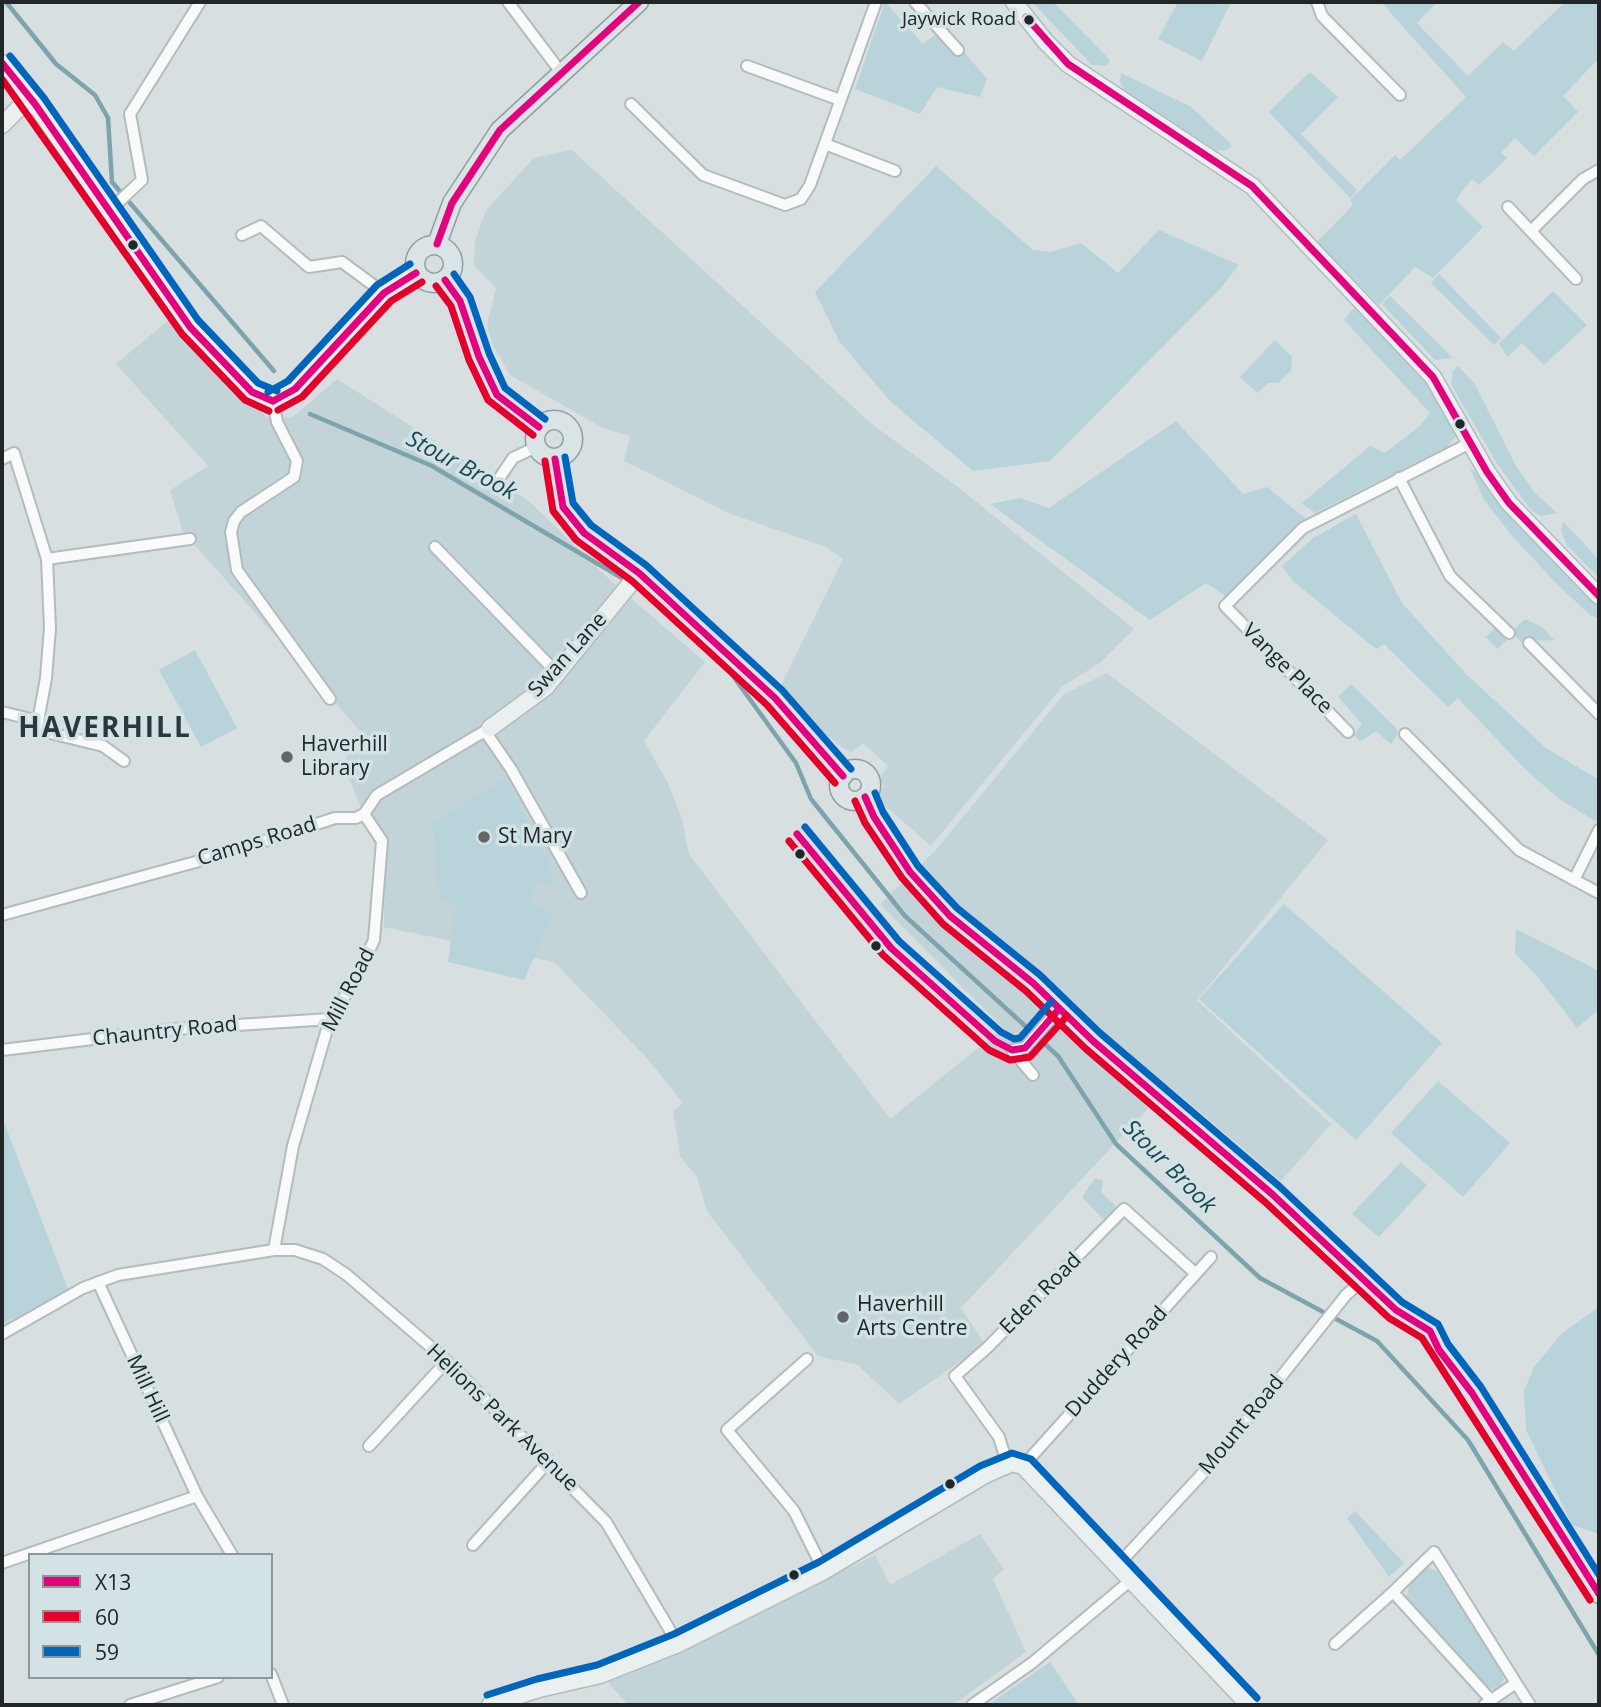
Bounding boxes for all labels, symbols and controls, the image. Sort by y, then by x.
place label: Jaywick Road [902,9,1016,31]
marker: Jaywick Road [1022,13,1036,27]
unlabelled marker [126,238,140,252]
unlabelled marker [1453,417,1467,431]
water label: Stour Brook [401,426,521,506]
street label: Swan Lane [523,608,613,702]
street label: Vange Place [1237,619,1337,719]
district label: HAVERHILL [19,712,191,746]
place label: Haverhill Library [301,732,388,782]
marker: Haverhill Library [279,749,295,765]
street label: Camps Road [195,812,319,872]
place label: St Mary [498,824,572,850]
marker: St Mary [476,829,492,845]
unlabelled marker [793,847,807,861]
unlabelled marker [869,939,883,953]
street label: Mill Road [317,944,381,1036]
street label: Chauntry Road [91,1012,239,1052]
water label: Stour Brook [1117,1115,1221,1219]
street label: Eden Road [995,1248,1087,1340]
place label: Haverhill Arts Centre [857,1292,968,1342]
street label: Duddery Road [1061,1301,1173,1423]
marker: Haverhill Arts Centre [835,1309,851,1325]
street label: Helions Park Avenue [421,1339,583,1497]
street label: Mill Hill [120,1351,174,1427]
street label: Mount Road [1194,1370,1290,1480]
unlabelled marker [943,1477,957,1491]
legend [28,1553,273,1679]
text: X13 [95,1568,131,1596]
unlabelled marker [787,1568,801,1582]
text: 60 [95,1603,119,1631]
text: 59 [95,1638,119,1666]

